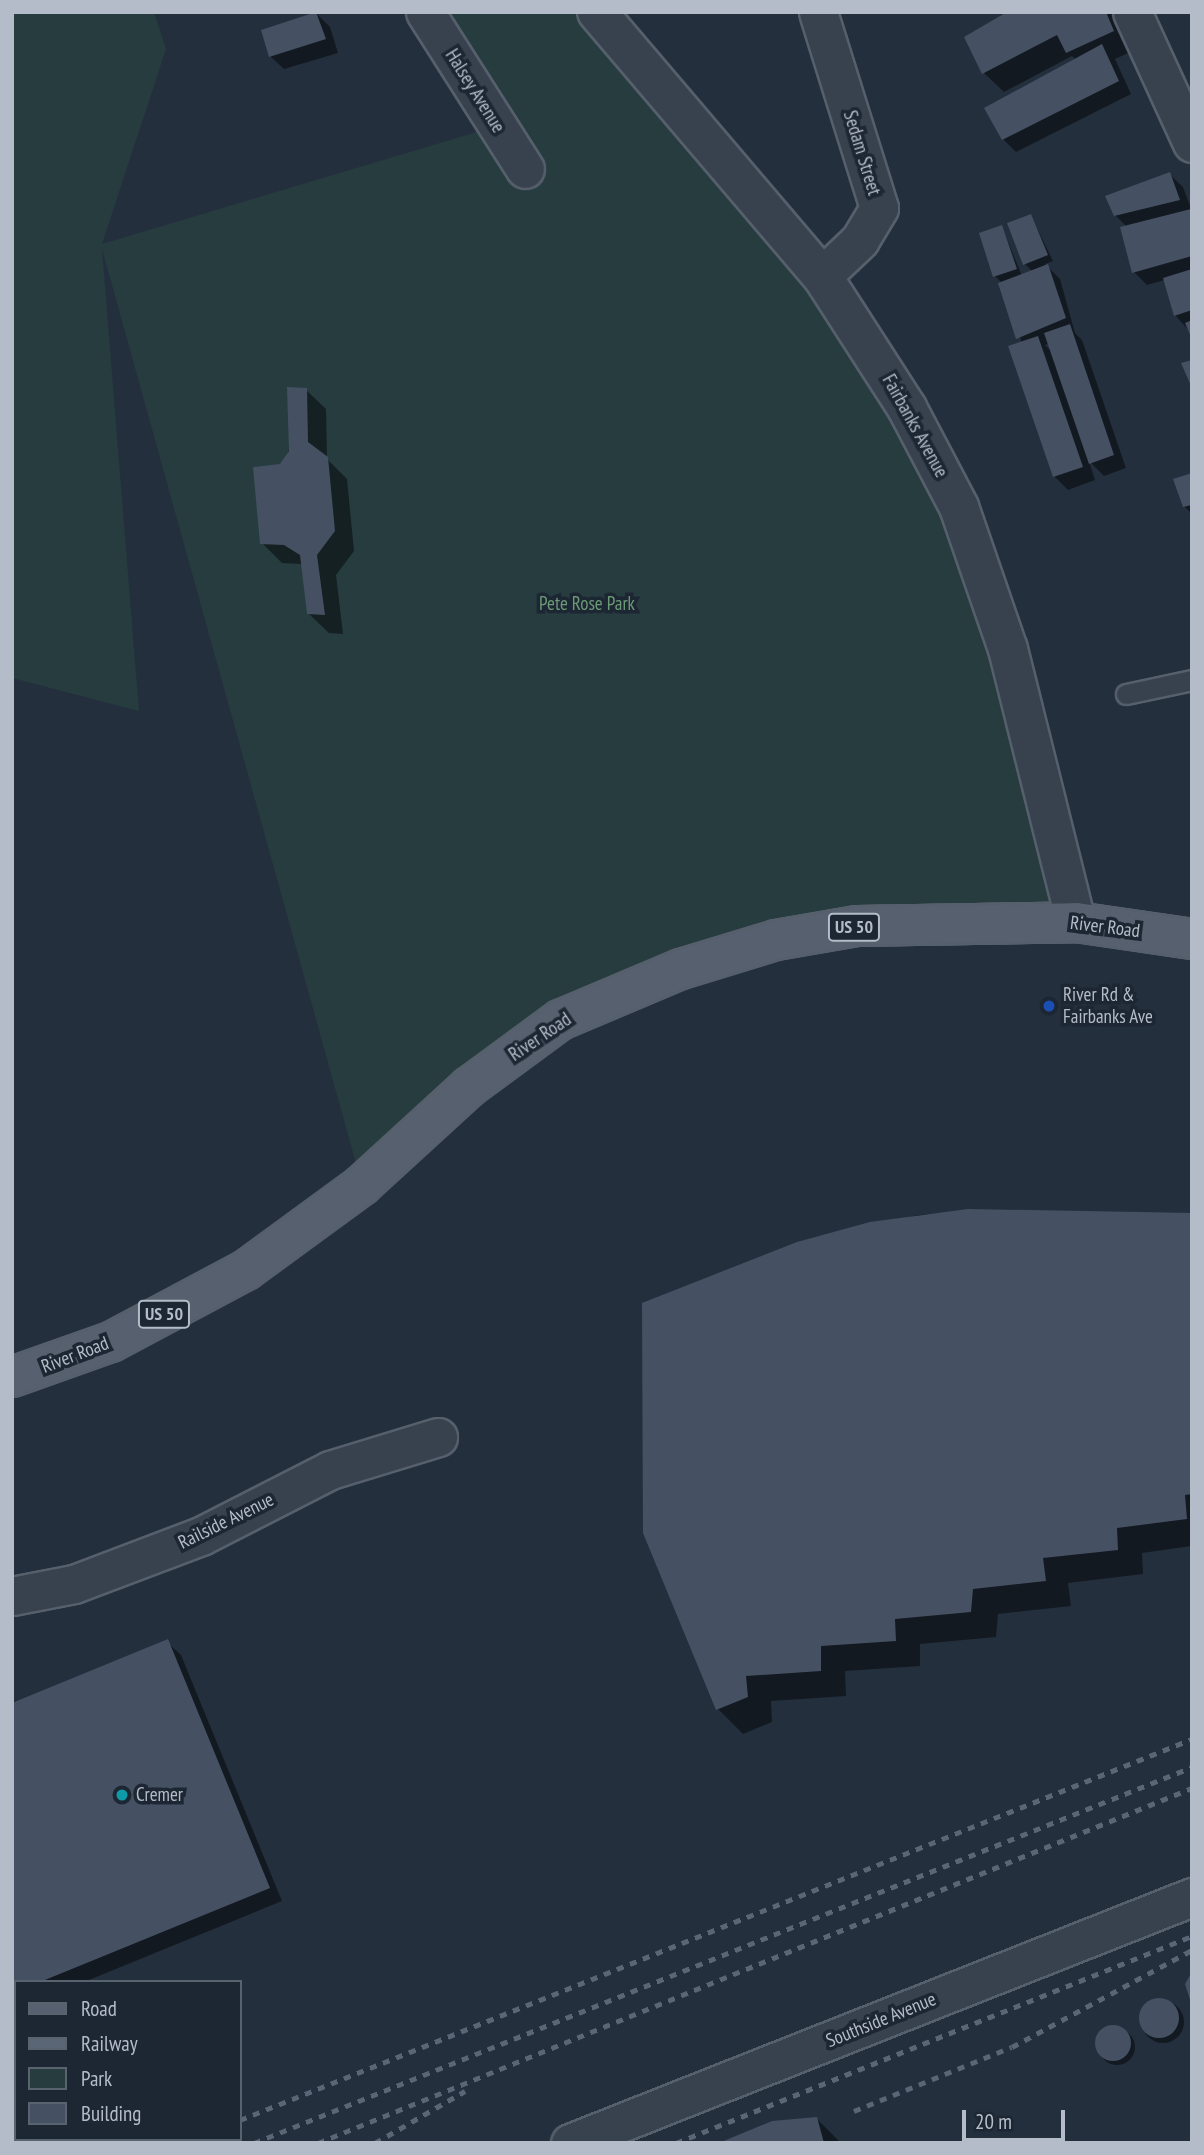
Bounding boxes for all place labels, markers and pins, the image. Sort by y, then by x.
place label: River Rd & Fairbanks Ave [1063,984,1153,1028]
marker: River Rd & Fairbanks Ave [1041,998,1057,1014]
place label: Cremer [136,1784,183,1806]
marker: Cremer [114,1787,130,1803]

